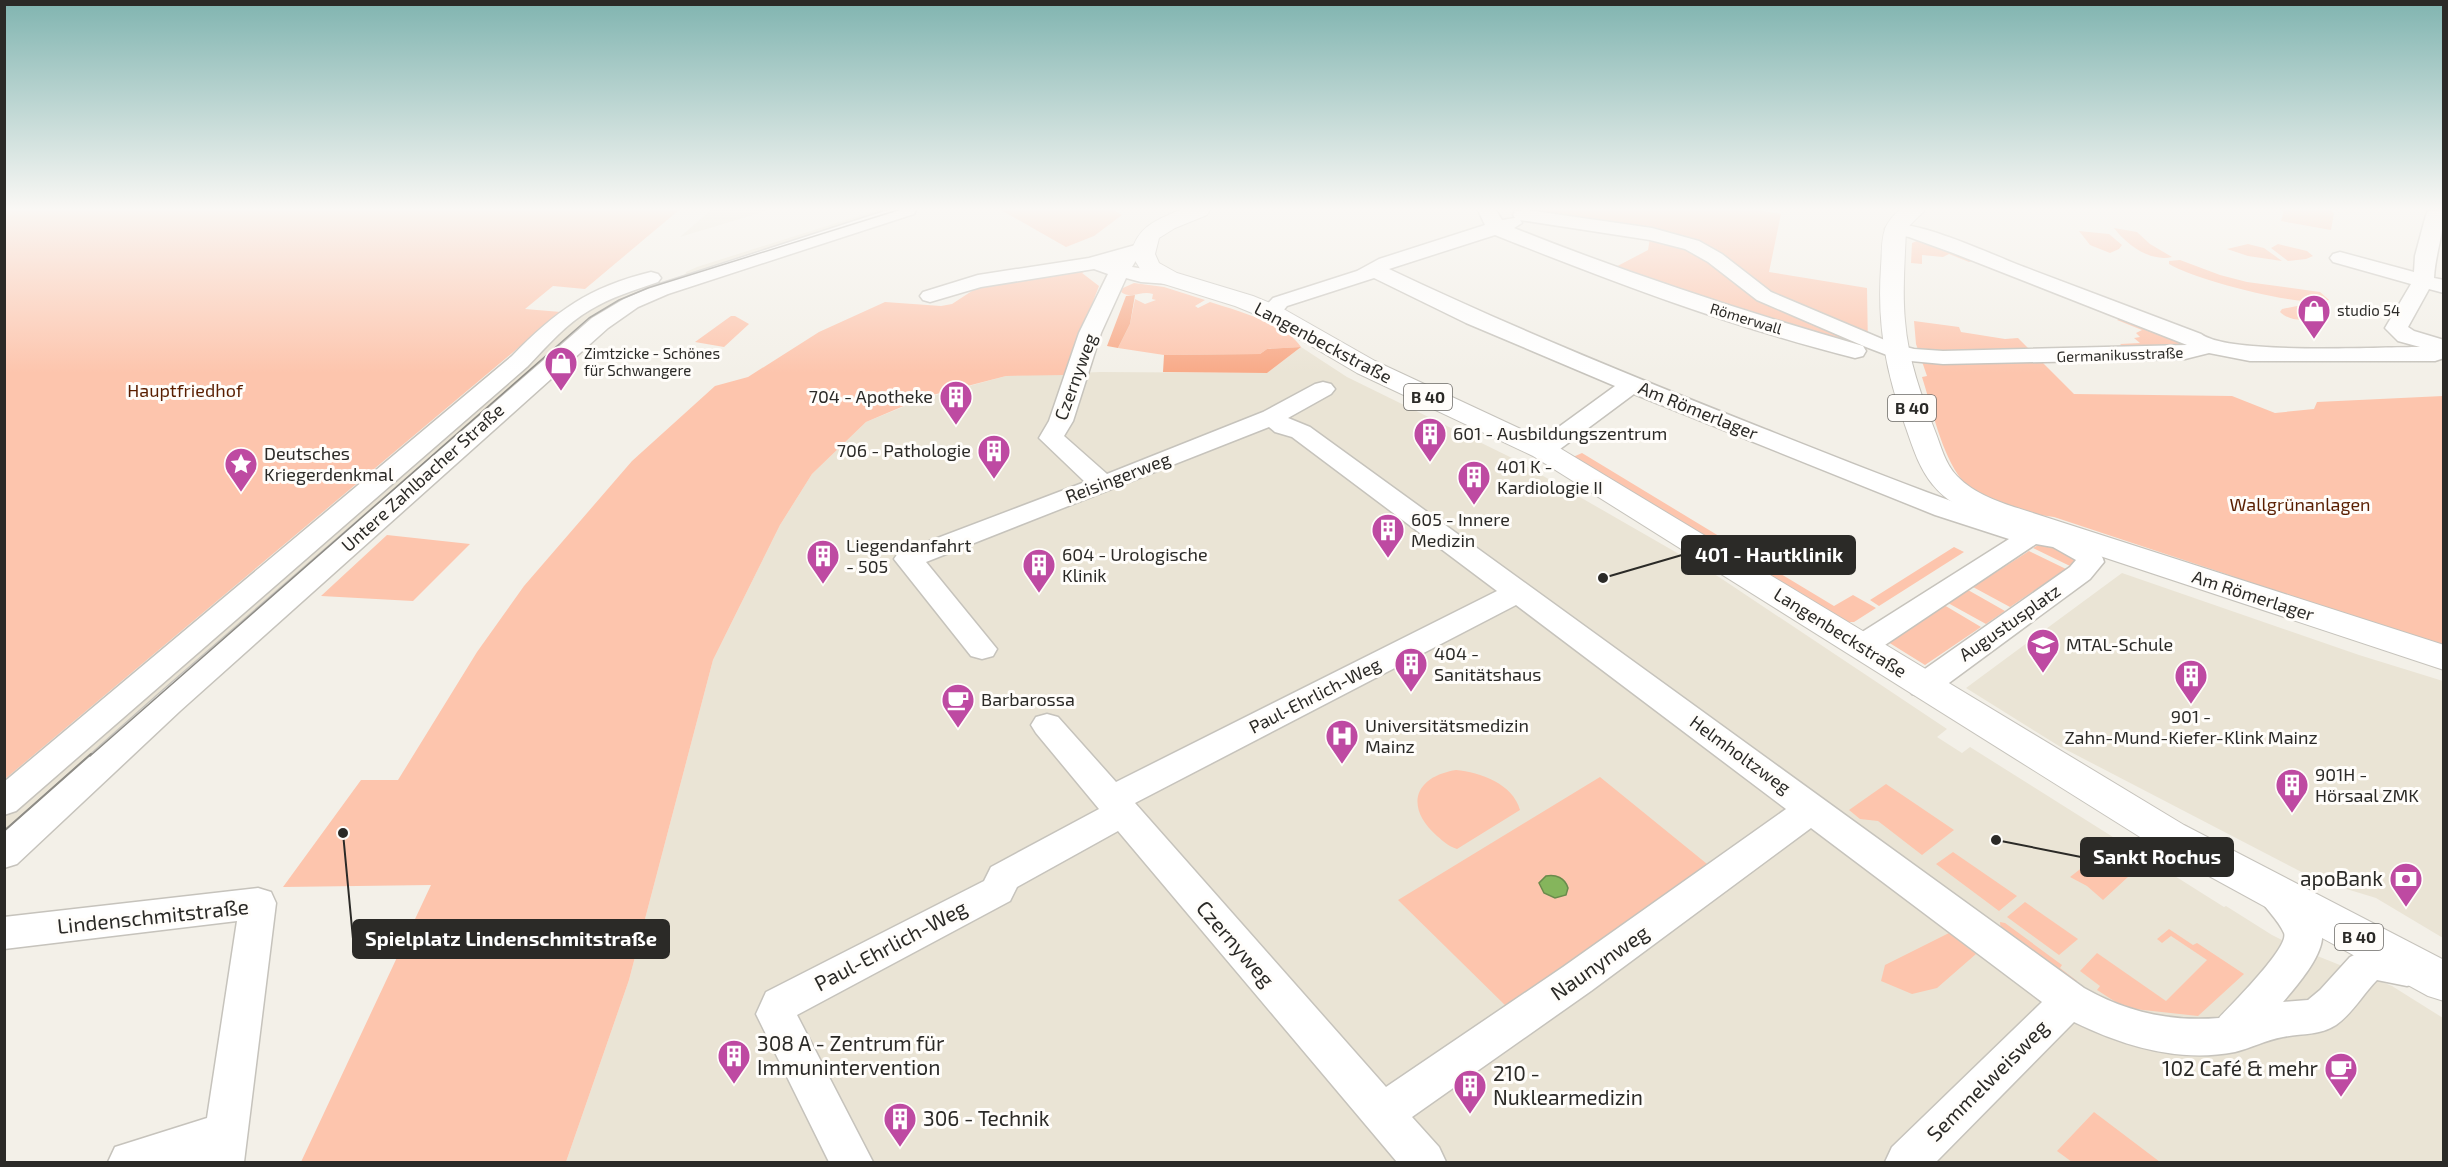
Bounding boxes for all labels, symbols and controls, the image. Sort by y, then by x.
shop icon: studio 54 [2296,293,2332,340]
street label: Langenbeckstraße [1251,297,1396,388]
street label: Römerwall [1708,299,1785,338]
place label: studio 54 [2337,301,2400,319]
street label: Czernyweg [1049,330,1101,423]
street label: Germanikusstraße [2056,343,2184,365]
place label: Zimtzicke - Schönes für Schwangere [584,344,720,379]
shop icon: Zimtzicke - Schönes für Schwangere [543,345,579,392]
street label: Am Römerlager [1635,376,1761,444]
park label: Hauptfriedhof [127,379,244,401]
building icon: 704 - Apotheke [938,379,974,426]
road number: B 40 [1404,384,1452,410]
place label: 704 - Apotheke [809,385,933,407]
road number: B 40 [1888,395,1936,421]
street label: Untere Zahlbacher Straße [336,398,508,556]
building icon: 601 - Ausbildungszentrum [1412,416,1448,463]
place label: 601 - Ausbildungszentrum [1453,422,1667,444]
building icon: 706 - Pathologie [976,433,1012,480]
place label: 706 - Pathologie [837,439,971,461]
place label: Deutsches Kriegerdenkmal [264,442,394,485]
place icon: Deutsches Kriegerdenkmal [223,446,259,493]
street label: Reisingerweg [1062,447,1173,507]
place label: 401 K - Kardiologie II [1497,455,1603,498]
building icon: 401 K - Kardiologie II [1456,459,1492,506]
park label: Wallgrünanlagen [2229,493,2371,515]
place label: 605 - Innere Medizin [1411,508,1510,551]
building icon: 605 - Innere Medizin [1370,512,1406,559]
place label: Liegendanfahrt - 505 [846,534,972,577]
callout: 401 - Hautklinik [1682,536,1855,574]
building icon: Liegendanfahrt - 505 [805,538,841,585]
text: 401 - Hautklinik [1695,542,1844,566]
place label: 604 - Urologische Klinik [1062,543,1208,586]
building icon: 604 - Urologische Klinik [1021,547,1057,594]
street label: Am Römerlager [2190,565,2317,625]
street label: Augustusplatz [1954,579,2064,665]
street label: Langenbeckstraße [1770,582,1911,682]
school or university icon: MTAL-Schule [2025,627,2061,674]
place label: MTAL-Schule [2066,633,2173,655]
place label: 404 - Sanitätshaus [1434,642,1541,685]
building icon: 404 - Sanitätshaus [1393,646,1429,693]
street label: Paul-Ehrlich-Weg [1245,652,1384,738]
building icon: 901 - Zahn-Mund-Kiefer-Klink Mainz [2173,658,2209,705]
cafe icon: Barbarossa [940,682,976,729]
place label: Barbarossa [981,688,1075,710]
place label: 901 - Zahn-Mund-Kiefer-Klink Mainz [2064,705,2318,748]
street label: Helmholtzweg [1686,710,1795,798]
place label: Universitätsmedizin Mainz [1365,714,1529,757]
hospital icon: Universitätsmedizin Mainz [1324,718,1360,765]
place label: 901H - Hörsaal ZMK [2315,763,2419,806]
building icon: 901H - Hörsaal ZMK [2274,767,2310,814]
callout: Sankt Rochus [2081,838,2233,876]
text: Sankt Rochus [2093,844,2221,868]
bank icon: apoBank [2388,861,2424,908]
place label: apoBank [2300,865,2383,890]
street label: Lindenschmitstraße [56,893,250,938]
street label: Paul-Ehrlich-Weg [810,894,971,995]
street label: Czernyweg [1192,895,1280,991]
street label: Naunynweg [1545,919,1653,1005]
callout: Spielplatz Lindenschmitstraße [353,920,669,958]
road number: B 40 [2335,924,2383,950]
text: Spielplatz Lindenschmitstraße [365,926,657,950]
street label: Semmelweisweg [1921,1014,2053,1146]
place label: 308 A - Zentrum für Immunintervention [757,1030,945,1079]
building icon: 308 A - Zentrum für Immunintervention [716,1038,752,1085]
cafe icon: 102 Café & mehr [2323,1051,2359,1098]
place label: 102 Café & mehr [2162,1055,2319,1080]
place label: 210 - Nuklearmedizin [1493,1060,1643,1109]
building icon: 210 - Nuklearmedizin [1452,1068,1488,1115]
building icon: 306 - Technik [882,1101,918,1148]
place label: 306 - Technik [923,1105,1050,1130]

